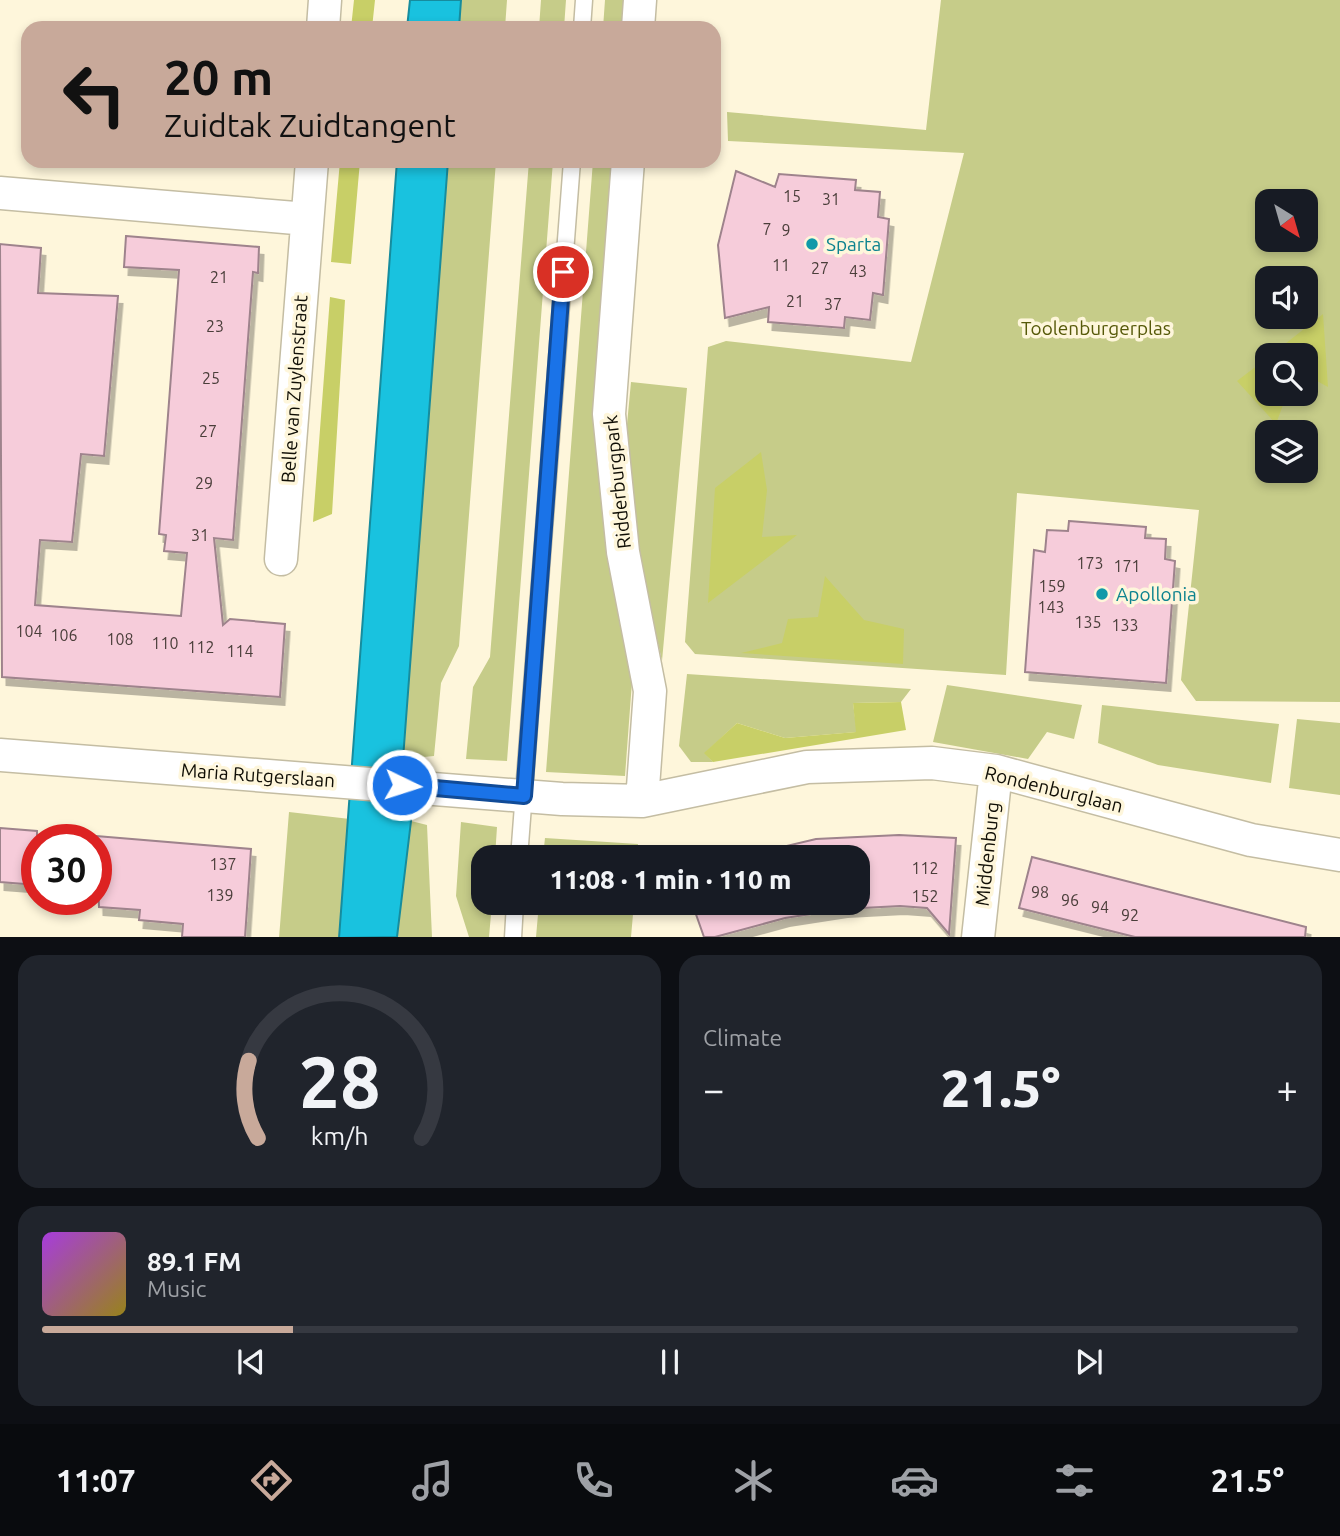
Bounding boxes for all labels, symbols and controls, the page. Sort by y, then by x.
icon: left [49,49,140,140]
text: 20 m [164,49,273,104]
text: Zuidtak Zuidtangent [164,107,456,143]
house number: 15 [783,187,801,205]
north arrow [1255,189,1318,252]
map controls [1255,189,1318,483]
house number: 31 [822,190,840,208]
house number: 7 [762,220,772,238]
house number: 9 [781,221,791,239]
place label: Sparta [826,233,881,255]
marker: Sparta [804,236,820,252]
pin [533,242,593,302]
icon: arrive [544,253,582,291]
house number: 11 [772,256,790,274]
house number: 27 [811,259,829,277]
house number: 43 [849,262,867,280]
button: sound [1255,266,1318,329]
house number: 21 [210,268,228,286]
house number: 21 [786,292,804,310]
street label: Belle van Zuylenstraat [276,294,312,484]
house number: 37 [824,295,842,313]
house number: 23 [206,317,224,335]
park label: Toolenburgerplas [1021,317,1171,339]
button: search [1255,343,1318,406]
house number: 25 [202,369,220,387]
street label: Ridderburgpark [599,414,635,550]
button: layers [1255,420,1318,483]
house number: 27 [199,422,217,440]
house number: 29 [195,474,213,492]
house number: 31 [191,526,209,544]
house number: 173 [1076,554,1104,572]
house number: 171 [1113,557,1141,575]
house number: 159 [1038,577,1066,595]
place label: Apollonia [1116,583,1197,605]
marker: Apollonia [1094,586,1110,602]
house number: 143 [1037,598,1065,616]
house number: 135 [1074,613,1102,631]
house number: 133 [1111,616,1139,634]
house number: 104 [15,622,43,640]
house number: 106 [50,626,78,644]
house number: 108 [106,630,134,648]
house number: 110 [151,634,179,652]
house number: 112 [187,638,215,656]
house number: 114 [226,642,254,660]
position arrow [365,748,439,822]
street label: Maria Rutgerslaan [180,759,336,791]
street label: Rondenburglaan [983,761,1125,817]
street label: Middenburg [971,801,1003,907]
speed limit sign: 30 [21,824,112,915]
house number: 137 [209,855,237,873]
house number: 112 [911,859,939,877]
text: 11:08 · 1 min · 110 m [550,865,791,894]
house number: 98 [1031,883,1049,901]
house number: 139 [206,886,234,904]
house number: 152 [911,887,939,905]
house number: 96 [1061,891,1079,909]
house number: 94 [1091,898,1109,916]
house number: 92 [1121,906,1139,924]
text: Climate [703,1025,782,1050]
text: 28 [298,1040,381,1122]
text: 21.5° [941,1059,1060,1117]
text: − [703,1068,724,1110]
text: + [1277,1068,1298,1110]
text: km/h [311,1121,368,1149]
text: 89.1 FM [147,1247,241,1276]
text: Music [147,1276,206,1301]
icon: previous [232,1343,270,1381]
icon: pause [651,1343,689,1381]
icon: next [1070,1343,1108,1381]
icon: directions [247,1456,296,1505]
icon: music [408,1456,457,1505]
icon: phone [569,1456,618,1505]
icon: climate [729,1456,778,1505]
icon: car [890,1456,939,1505]
icon: filters [1050,1456,1099,1505]
text: 11:07 [56,1462,136,1498]
text: 21.5° [1211,1462,1284,1498]

